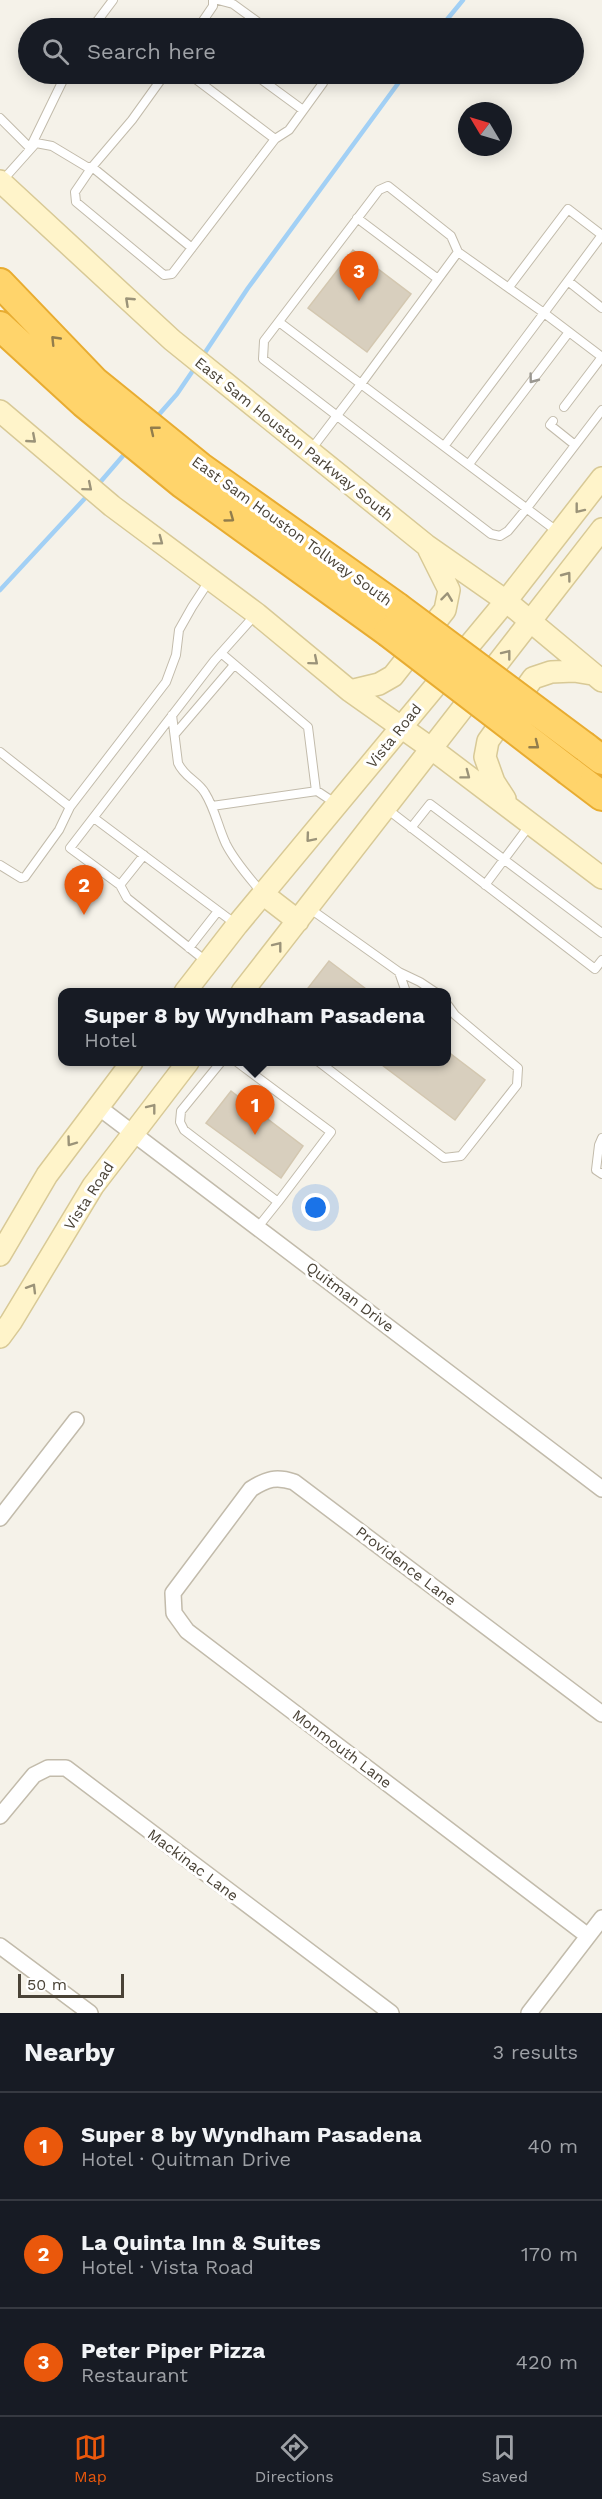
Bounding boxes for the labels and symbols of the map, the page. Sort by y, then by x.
north arrow [458,102,512,156]
pin: 3 [340,252,378,301]
one-way arrow [125,297,136,308]
one-way arrow [51,337,62,347]
street label: East Sam Houston Parkway South [191,353,397,525]
one-way arrow [530,372,541,383]
one-way arrow [150,426,161,437]
one-way arrow [25,432,36,443]
street label: East Sam Houston Tollway South [189,452,395,610]
one-way arrow [81,480,92,491]
one-way arrow [575,502,586,513]
one-way arrow [223,511,234,522]
one-way arrow [152,534,163,545]
one-way arrow [559,571,570,582]
one-way arrow [440,593,452,602]
one-way arrow [499,650,510,661]
one-way arrow [307,654,318,665]
street label: Vista Road [363,700,425,772]
one-way arrow [528,737,539,748]
one-way arrow [459,768,470,779]
one-way arrow [306,831,317,842]
pin: 2 [64,866,104,915]
one-way arrow [271,942,282,953]
pin: 1 [236,1086,274,1135]
one-way arrow [144,1104,155,1115]
one-way arrow [67,1135,78,1146]
street label: Vista Road [60,1158,118,1234]
your location [301,1193,330,1222]
street label: Quitman Drive [303,1258,397,1336]
one-way arrow [25,1284,36,1294]
street label: Providence Lane [352,1522,460,1610]
street label: Monmouth Lane [289,1706,395,1792]
street label: Mackinac Lane [144,1825,242,1905]
scale bar [18,1971,124,1998]

